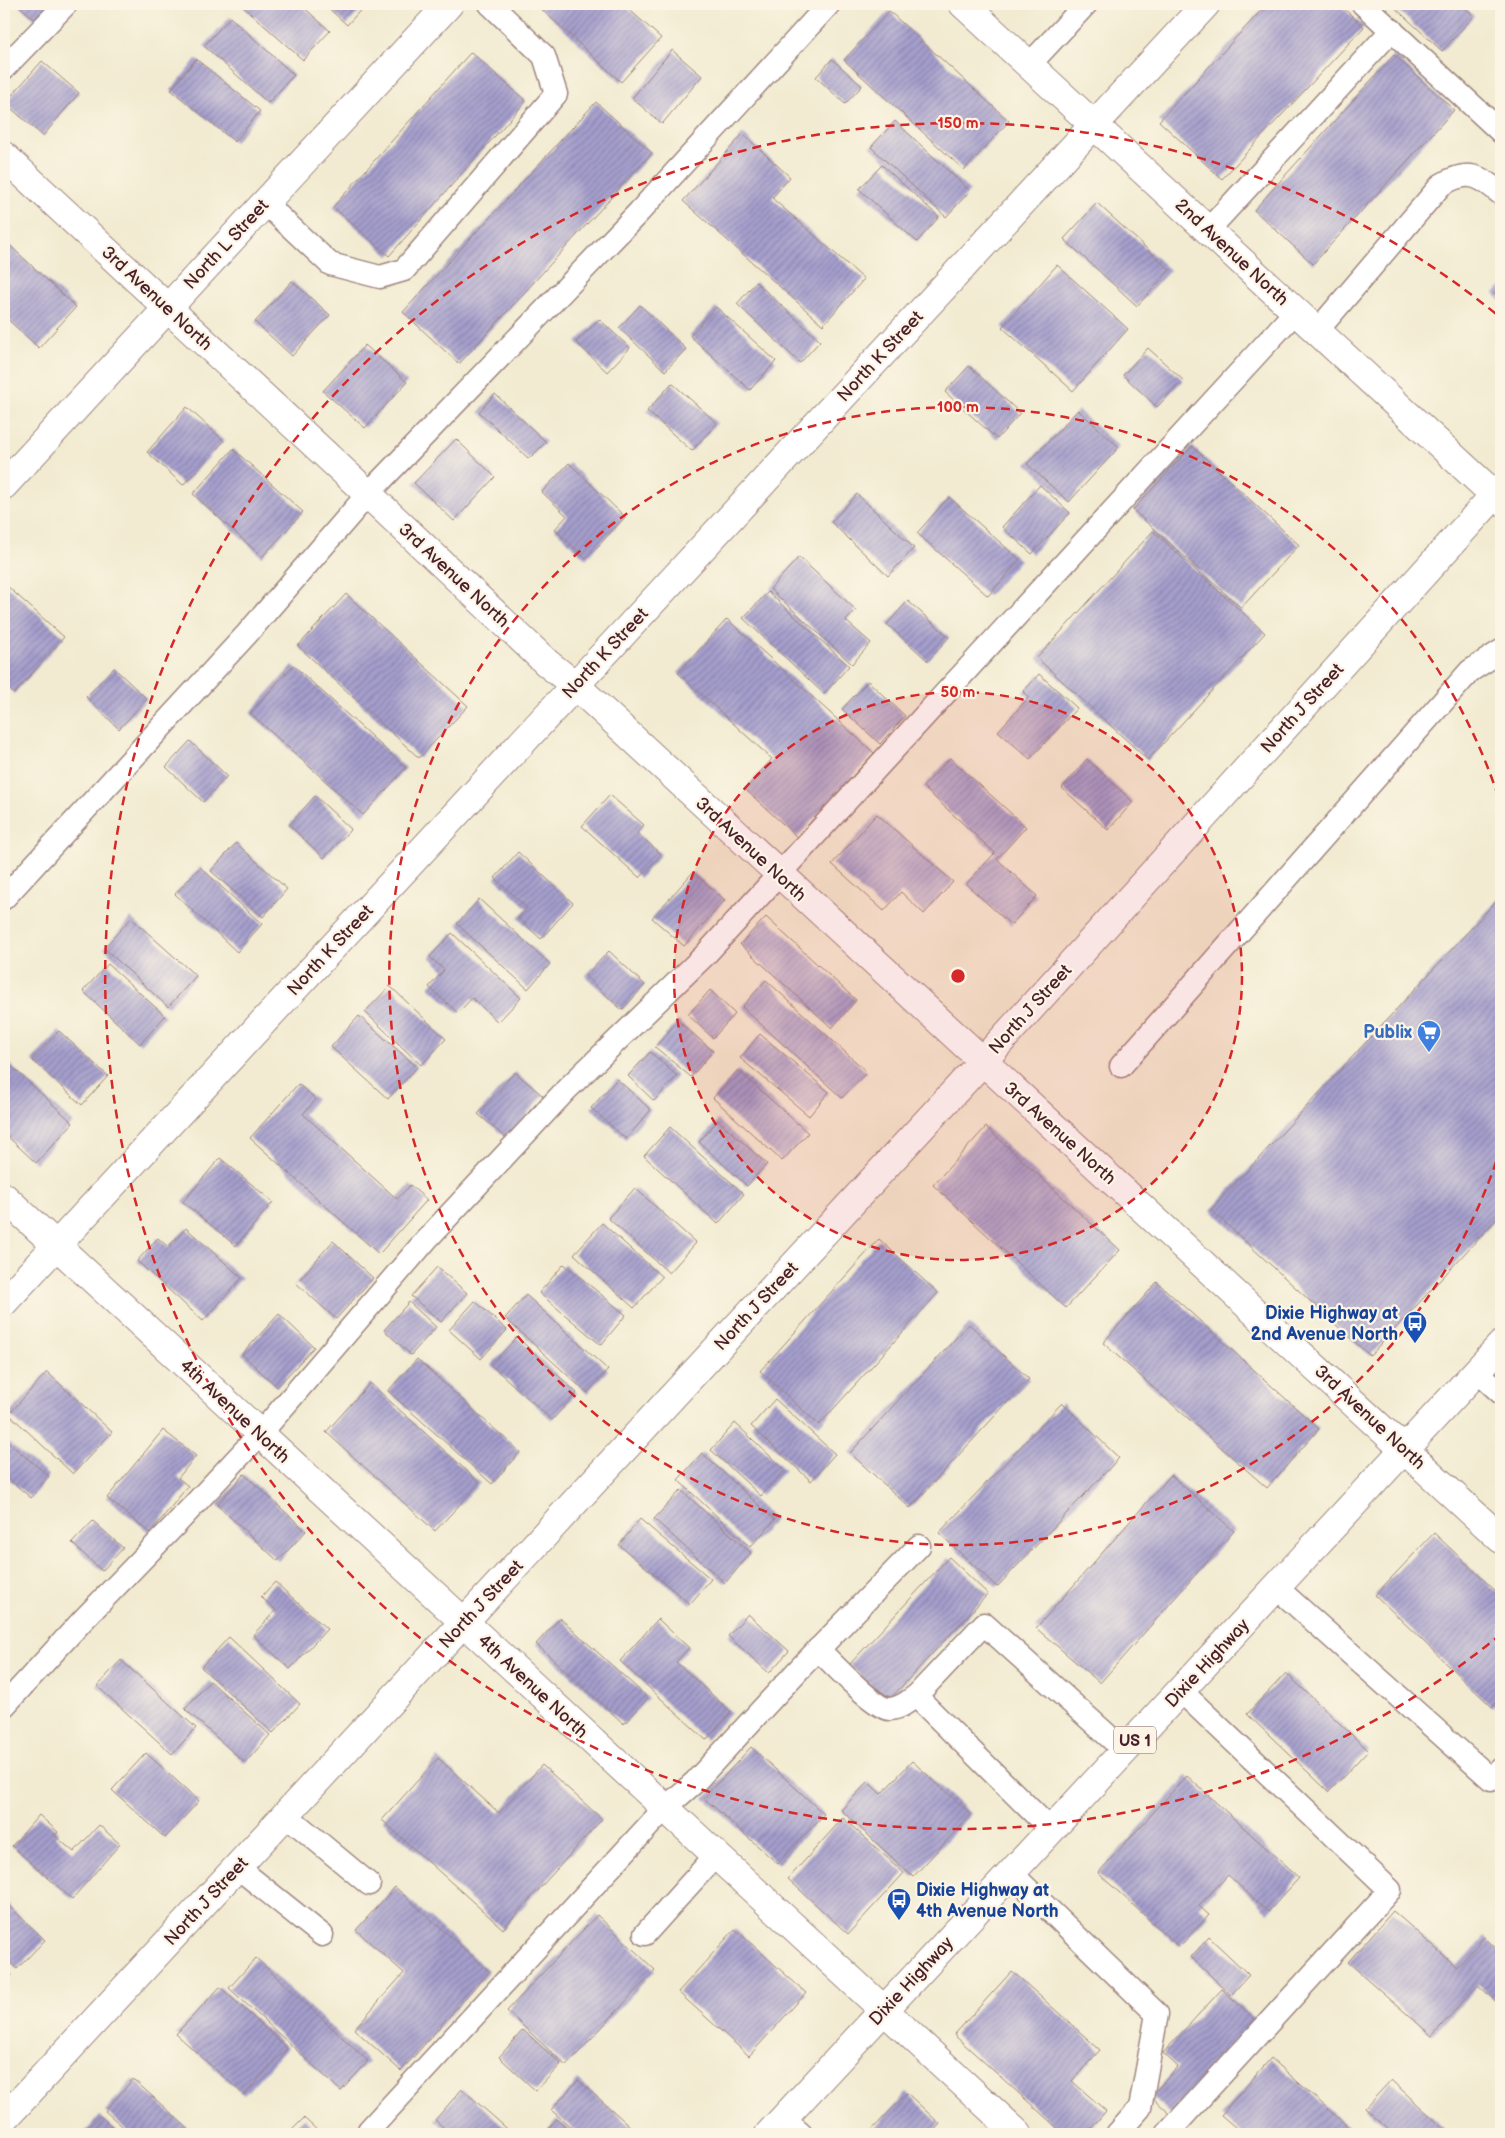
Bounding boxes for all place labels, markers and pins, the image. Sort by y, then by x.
centre of rings [949,967,967,985]
supermarket icon: Publix [1416,1019,1442,1053]
place label: Publix [1363,1022,1412,1043]
place label: Dixie Highway at 2nd Avenue North [1250,1303,1398,1345]
bus stop icon: Dixie Highway at 2nd Avenue North [1402,1310,1428,1344]
place label: Dixie Highway at 4th Avenue North [916,1880,1059,1922]
bus stop icon: Dixie Highway at 4th Avenue North [886,1887,912,1921]

